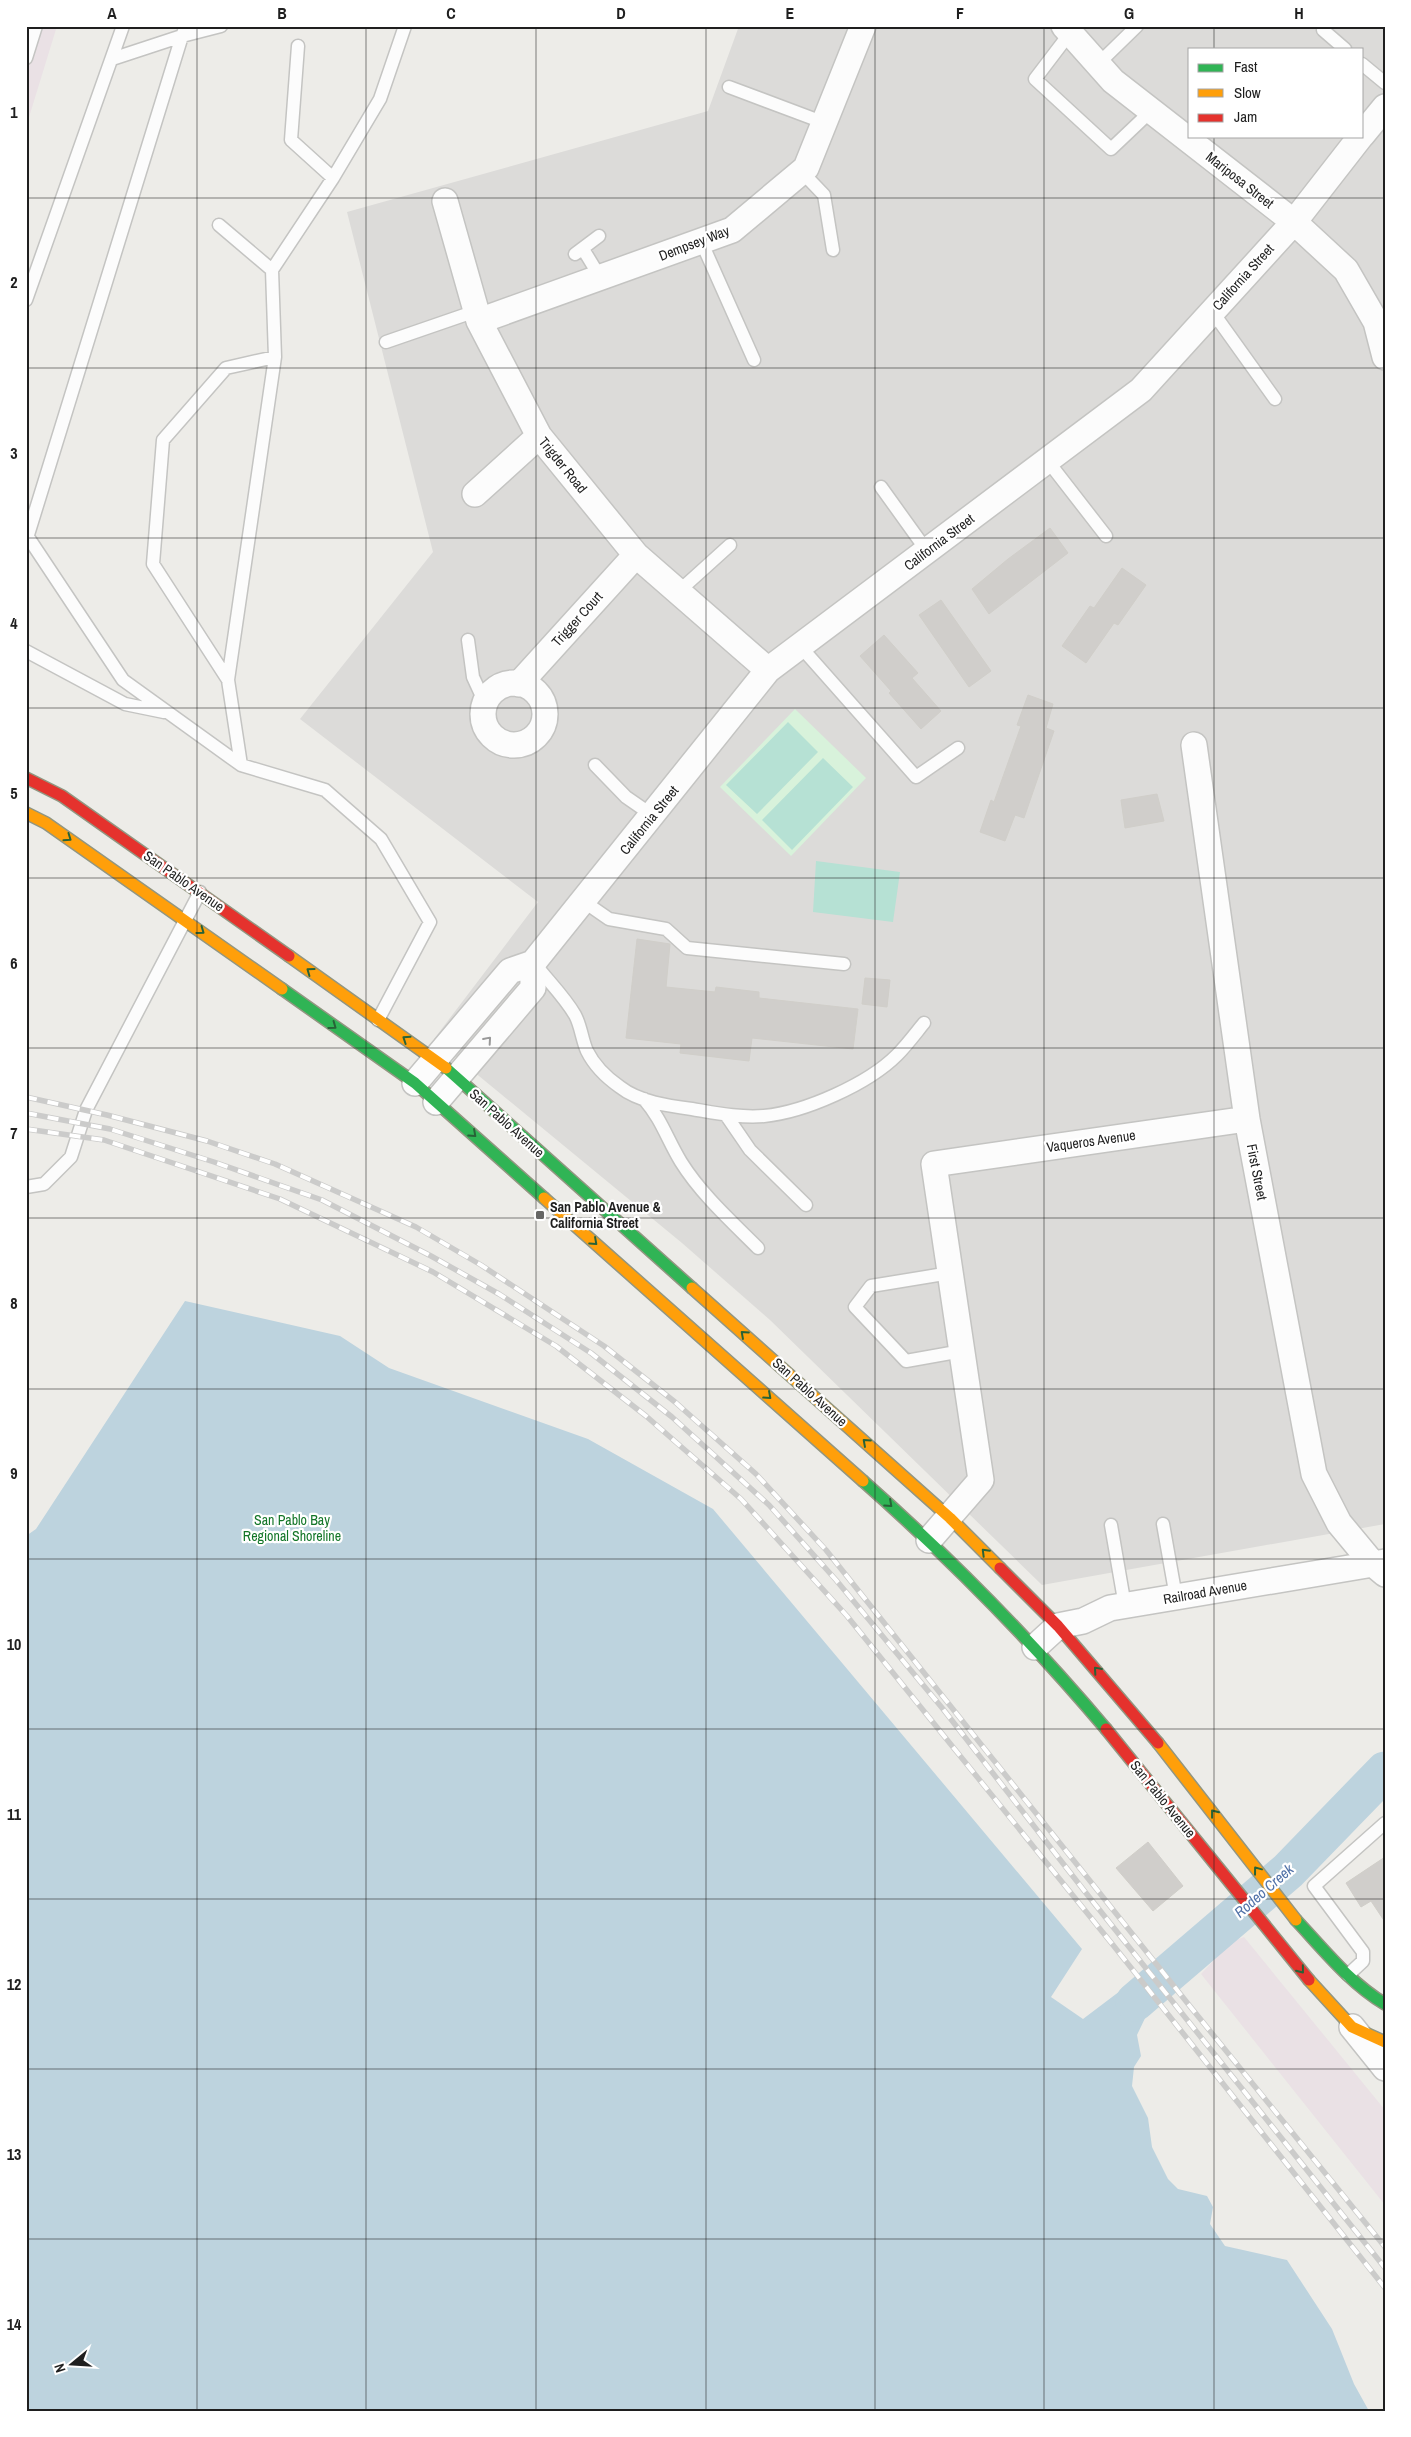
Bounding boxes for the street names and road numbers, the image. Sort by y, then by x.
street label: Mariposa Street [1202,148,1278,212]
street label: Dempsey Way [656,221,732,265]
street label: California Street [1208,240,1278,314]
street label: Trigder Road [535,433,591,497]
street label: California Street [900,510,978,574]
street label: Trigger Court [548,588,606,650]
street label: California Street [616,782,682,858]
street label: San Pablo Avenue [140,847,228,915]
street label: San Pablo Avenue [466,1085,548,1161]
street label: Vaqueros Avenue [1045,1126,1137,1156]
street label: First Street [1243,1142,1271,1202]
street label: San Pablo Avenue [769,1354,851,1430]
street label: Railroad Avenue [1162,1576,1248,1608]
street label: San Pablo Avenue [1126,1757,1200,1841]

